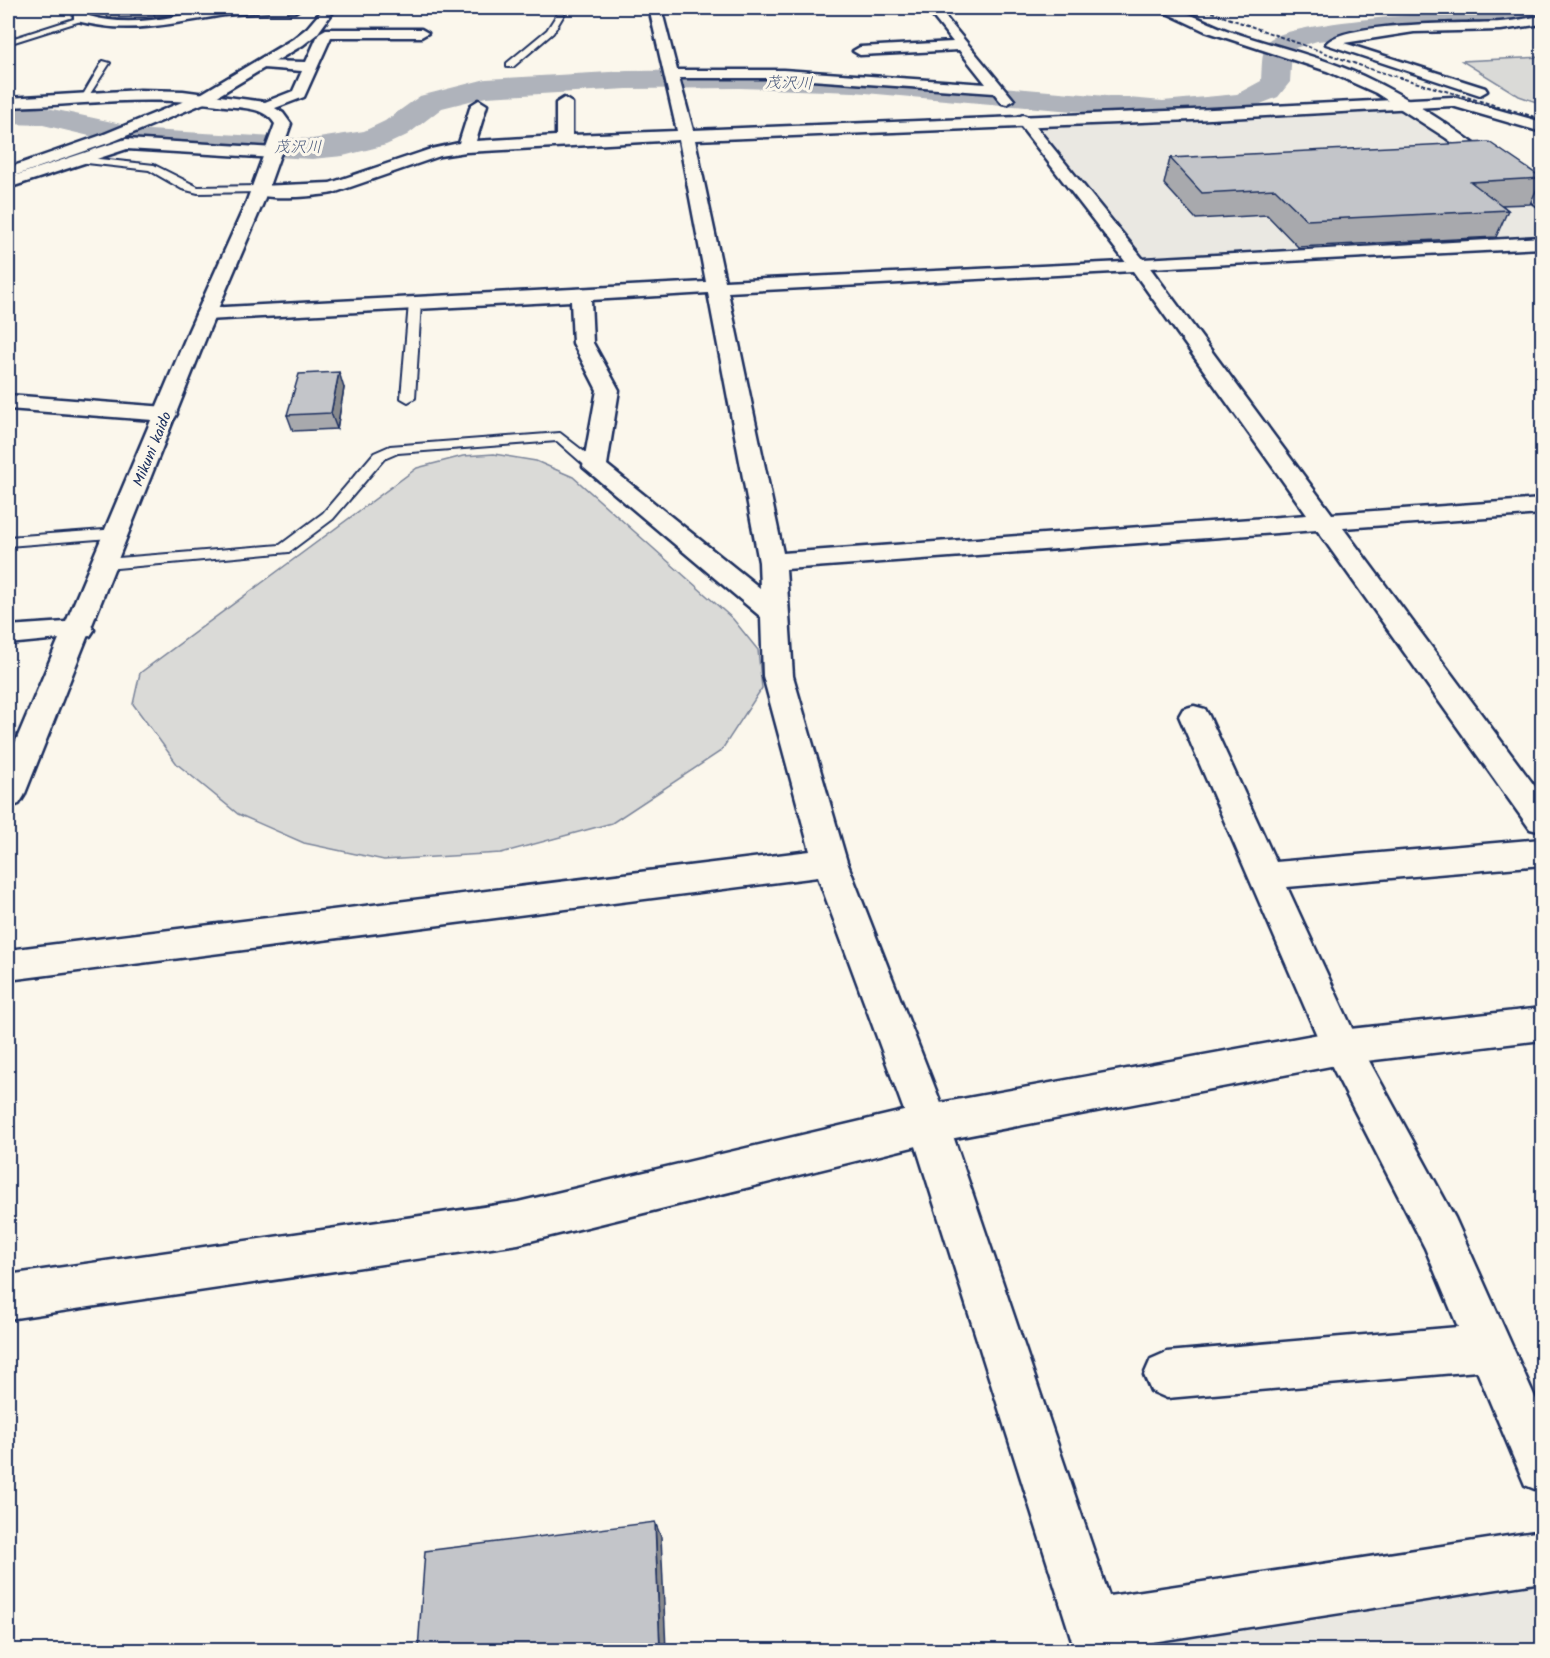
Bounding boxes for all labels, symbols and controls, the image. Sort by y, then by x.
water label: 茂沢川 [765,71,813,96]
water label: 茂沢川 [274,135,322,160]
street label: Mikuni kaido [127,408,179,491]

